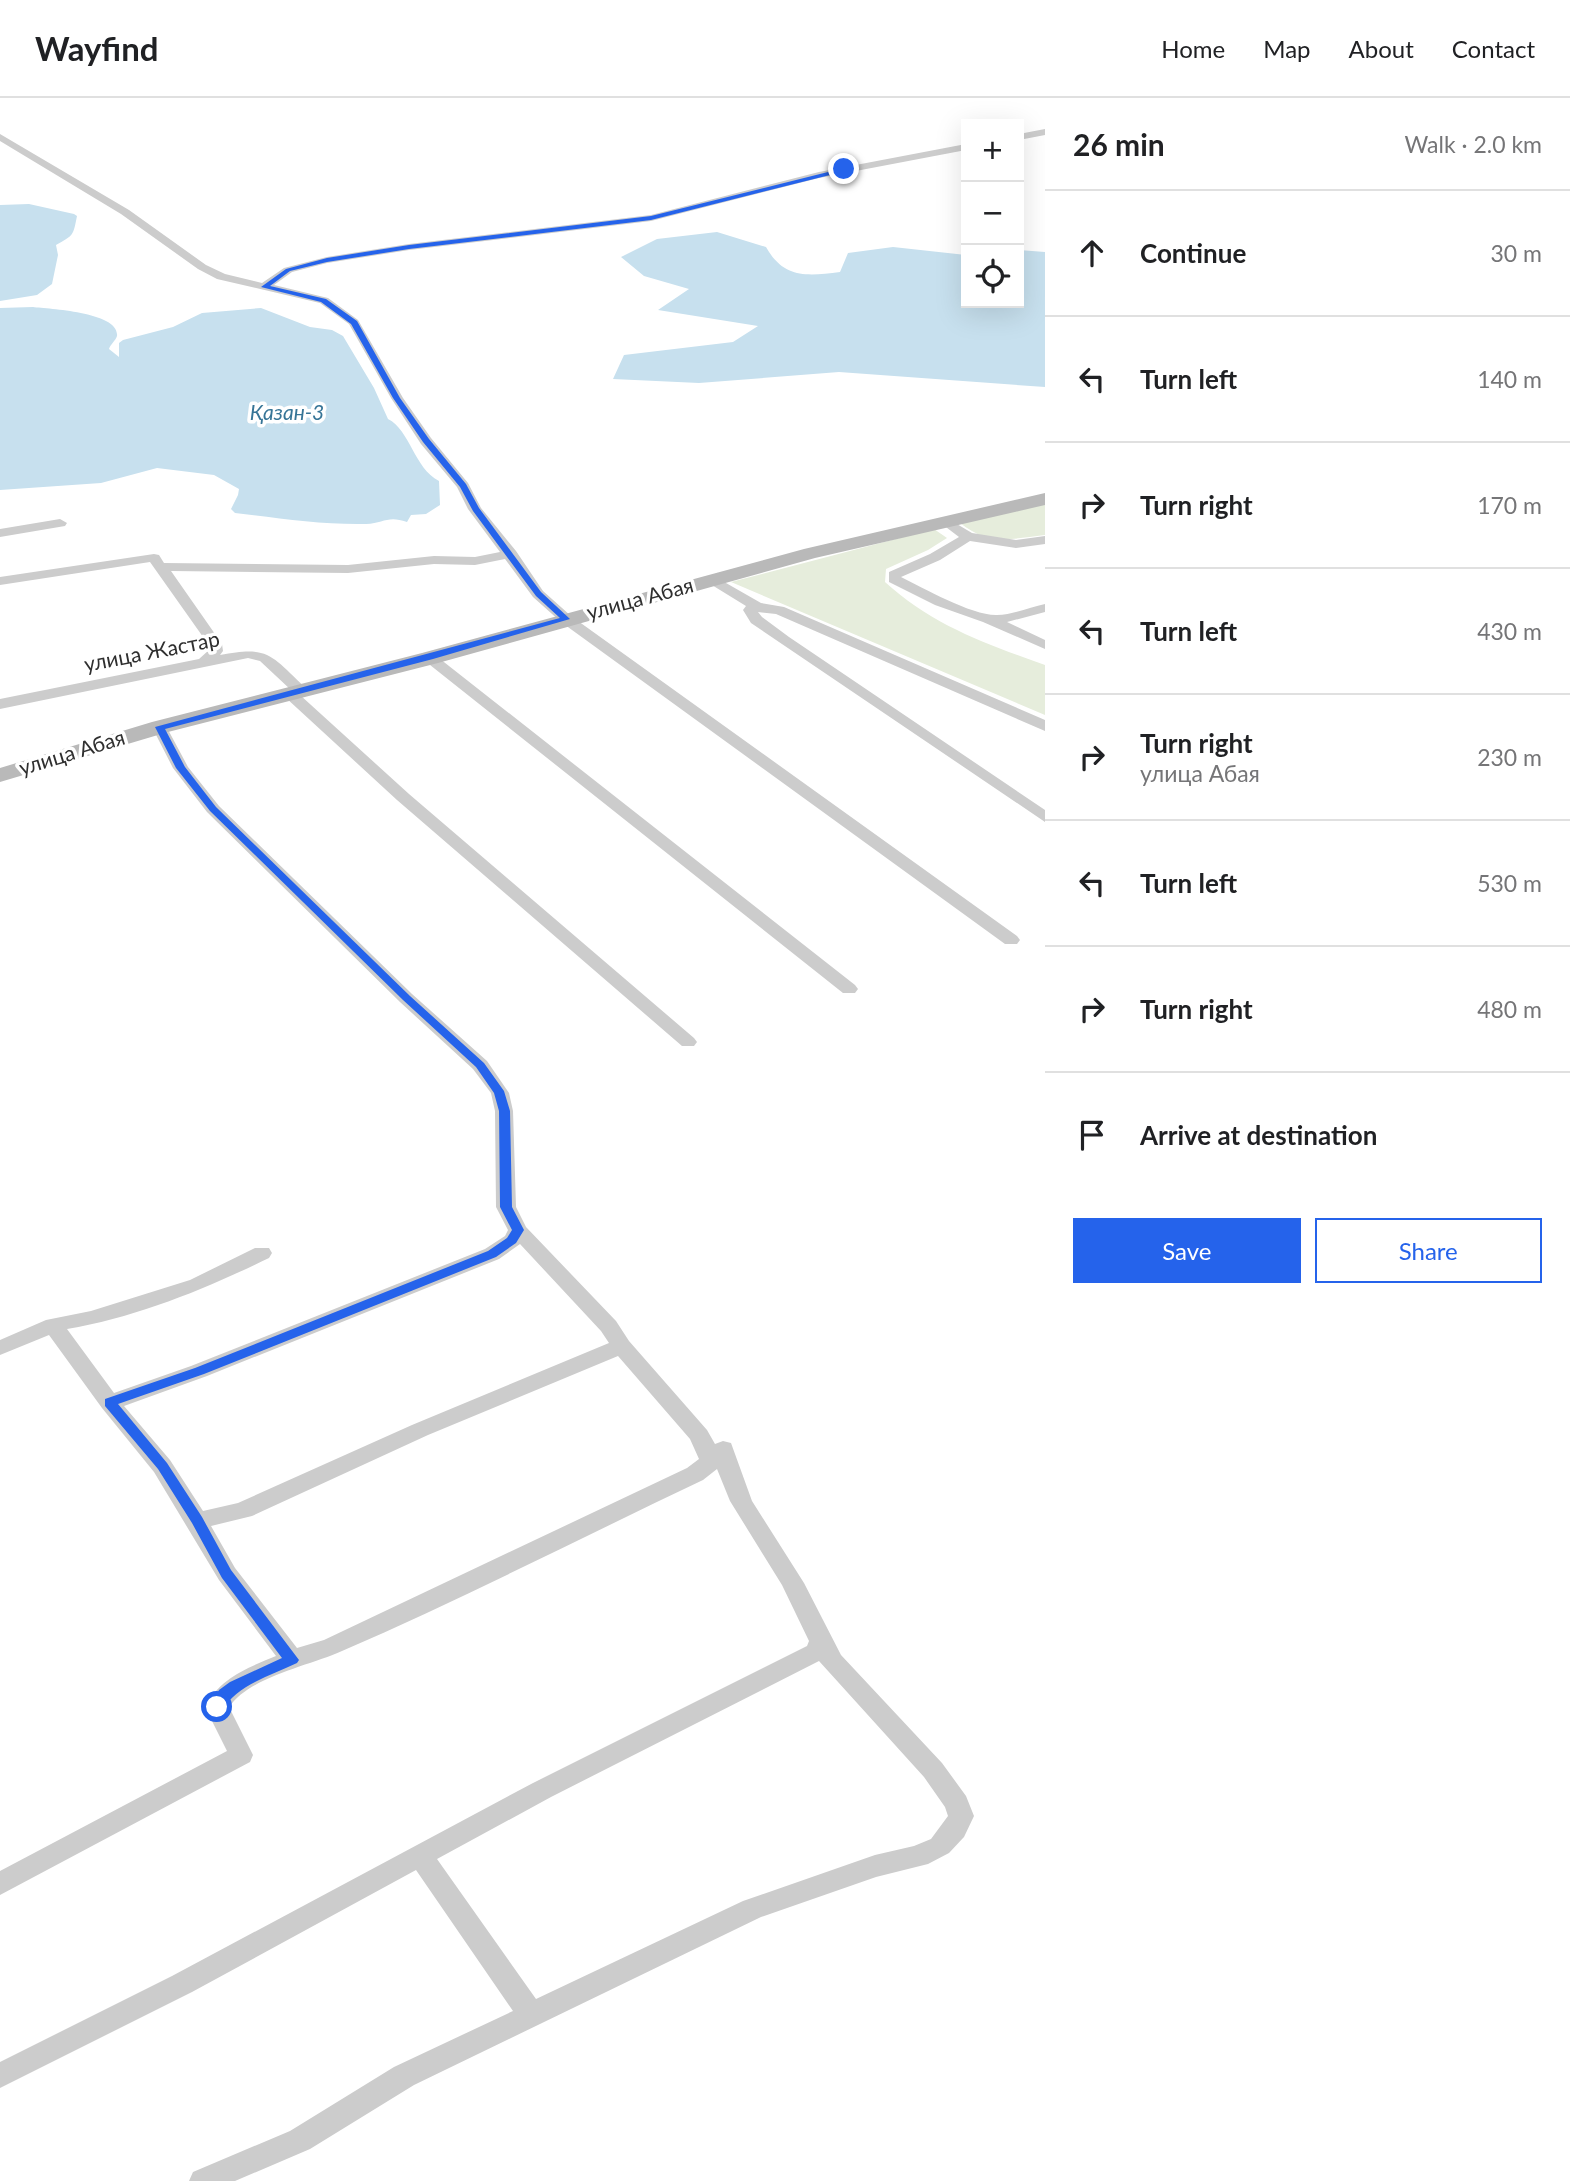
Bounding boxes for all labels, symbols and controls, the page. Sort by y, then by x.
text: Wayfind [35,28,159,68]
text: Home [1161,34,1225,63]
text: Map [1263,34,1311,63]
text: About [1349,34,1414,63]
text: Contact [1452,34,1535,63]
map controls [961,119,1024,308]
button: + [961,119,1024,182]
text: 26 min [1073,126,1165,162]
text: Walk · 2.0 km [1405,130,1542,158]
route end [828,153,859,184]
button: − [961,182,1024,245]
icon: ahead [1073,234,1111,272]
text: Continue [1140,237,1246,269]
text: 30 m [1491,239,1542,267]
button: locate [961,245,1024,308]
icon: left [1073,360,1111,398]
text: Turn left [1140,363,1237,395]
text: 140 m [1477,365,1542,393]
water label: Қазан-3 [250,399,324,424]
icon: right [1073,486,1111,524]
text: Turn right [1140,489,1253,521]
text: 170 m [1477,491,1542,519]
street label: улица Абая [583,571,696,624]
icon: left [1073,612,1111,650]
text: Turn left [1140,615,1237,647]
text: 430 m [1477,617,1542,645]
street label: улица Жастар [82,625,222,676]
street label: улица Абая [16,724,128,780]
text: Turn right [1140,727,1253,759]
icon: right [1073,738,1111,776]
text: 230 m [1477,743,1542,771]
text: улица Абая [1140,759,1260,787]
icon: left [1073,864,1111,902]
text: Turn left [1140,867,1237,899]
text: 530 m [1477,869,1542,897]
icon: right [1073,990,1111,1028]
text: Turn right [1140,993,1253,1025]
text: 480 m [1477,995,1542,1023]
icon: arrive [1073,1116,1111,1154]
text: Arrive at destination [1140,1119,1377,1151]
button: Save [1073,1218,1301,1283]
button: Share [1315,1218,1542,1283]
route start [201,1691,232,1722]

